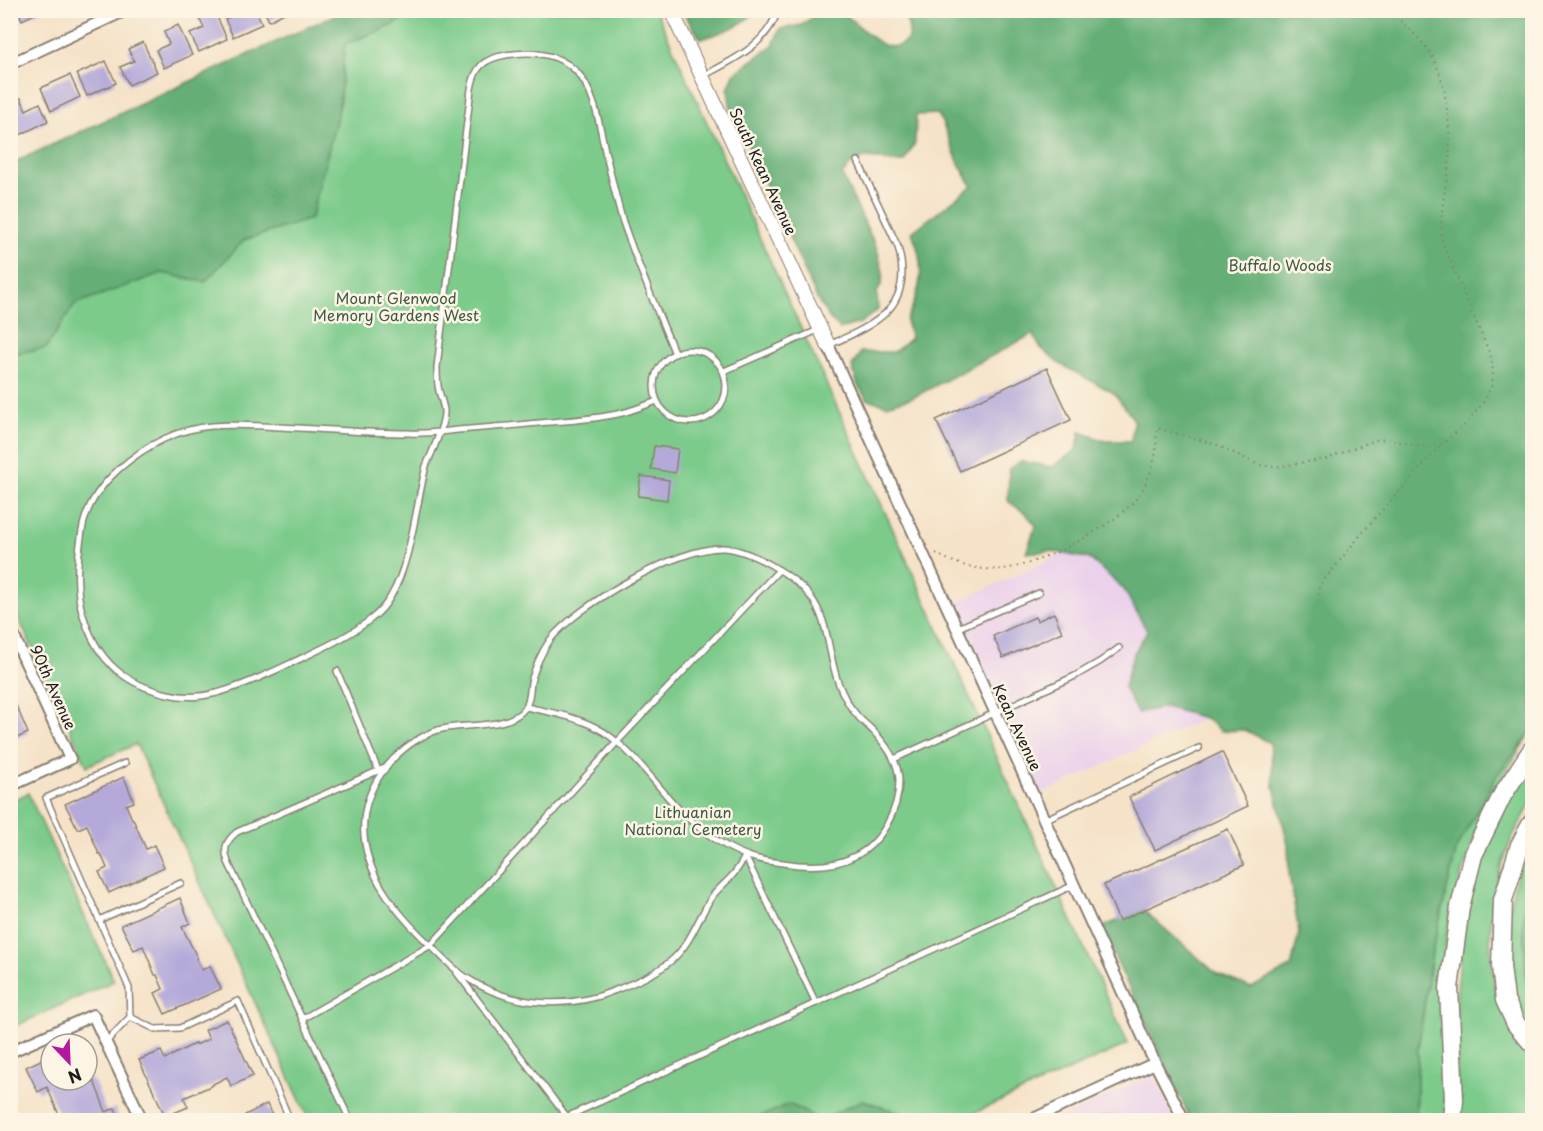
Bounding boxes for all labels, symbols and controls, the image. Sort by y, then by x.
street label: South Kean Avenue [724,104,804,238]
park label: Buffalo Woods [1228,253,1332,276]
park label: Mount Glenwood Memory Gardens West [313,286,479,326]
street label: 90th Avenue [25,641,83,733]
street label: Kean Avenue [988,680,1048,774]
park label: Lithuanian National Cemetery [624,800,762,840]
north arrow [39,1032,99,1092]
text: N [65,1063,86,1090]

